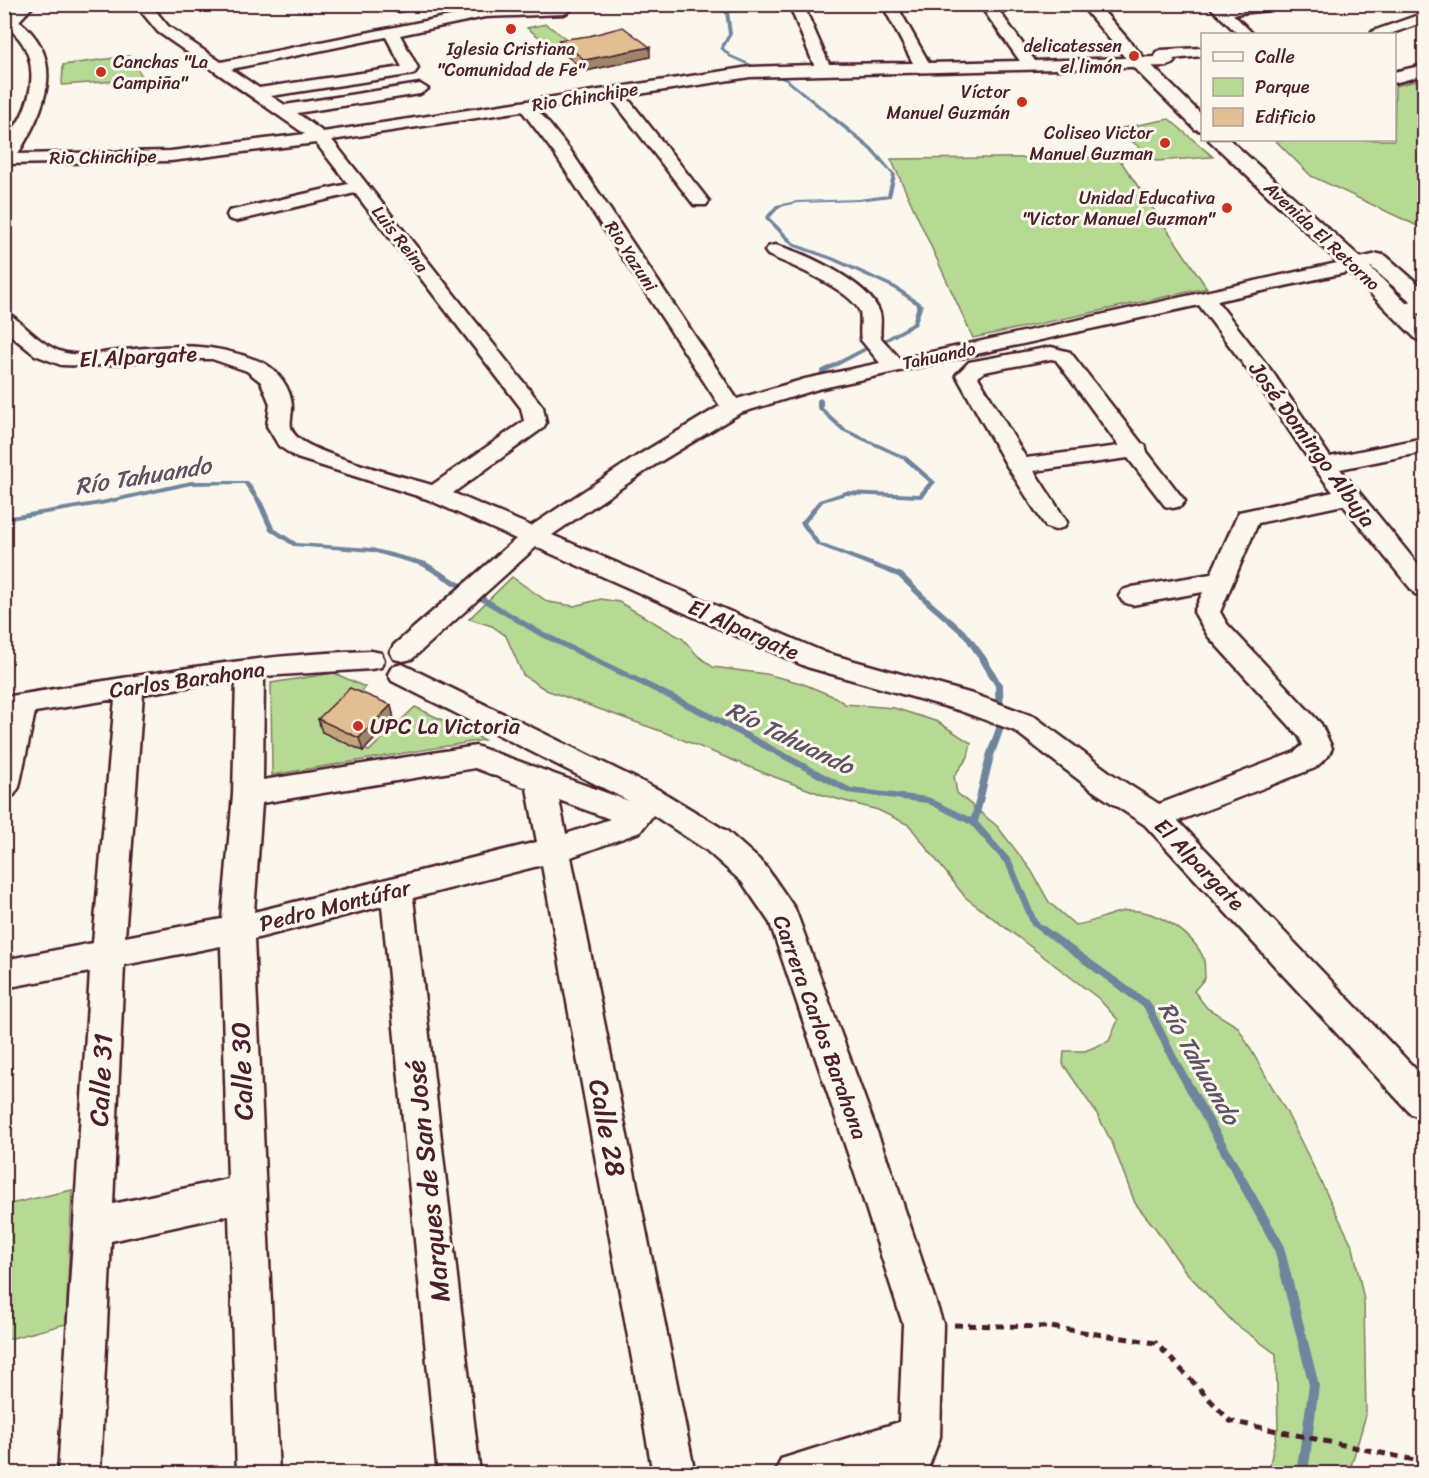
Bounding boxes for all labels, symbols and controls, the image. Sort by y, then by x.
marker: Iglesia Cristiana "Comunidad de Fe" [504,22,518,36]
place label: delicatessen el limón [1023,30,1122,83]
place label: Iglesia Cristiana "Comunidad de Fe" [437,33,587,86]
legend [1201,33,1396,141]
text: Calle [1255,41,1295,73]
place label: Canchas "La Campiña" [113,46,208,99]
marker: delicatessen el limón [1127,49,1141,63]
marker: Canchas "La Campiña" [94,65,108,79]
text: Parque [1255,71,1310,103]
street label: Rio Chinchipe [530,73,640,121]
place label: Víctor Manuel Guzmán [886,76,1012,129]
marker: Víctor Manuel Guzmán [1015,95,1029,109]
text: Edificio [1255,101,1316,133]
place label: Coliseo Victor Manuel Guzman [1029,117,1155,170]
marker: Coliseo Victor Manuel Guzman [1158,136,1172,150]
street label: Rio Chinchipe [49,140,157,174]
street label: Avenida El Retorno [1255,172,1388,299]
place label: Unidad Educativa "Victor Manuel Guzman" [1022,182,1217,235]
street label: Luis Reina [363,198,438,281]
marker: Unidad Educativa "Victor Manuel Guzman" [1220,201,1234,215]
street label: Rio Yazuni [596,214,667,299]
street label: Tahuando [900,333,978,379]
street label: El Alpargate [78,334,198,379]
street label: José Domingo Albuja [1238,352,1387,536]
water label: Río Tahuando [72,444,216,507]
street label: El Alpargate [682,588,806,671]
street label: Carlos Barahona [107,649,267,710]
water label: Río Tahuando [719,689,863,788]
place label: UPC La Victoria [370,707,521,746]
marker: UPC La Victoria [351,719,365,733]
street label: El Alpargate [1145,808,1255,921]
street label: Pedro Montúfar [255,868,416,943]
street label: Carrera Carlos Barahona [762,909,879,1145]
water label: Río Tahuando [1146,993,1252,1135]
street label: Calle 30 [216,1021,268,1121]
street label: Calle 31 [75,1032,127,1128]
street label: Marques de San José [391,1057,465,1305]
street label: Calle 28 [574,1075,640,1181]

